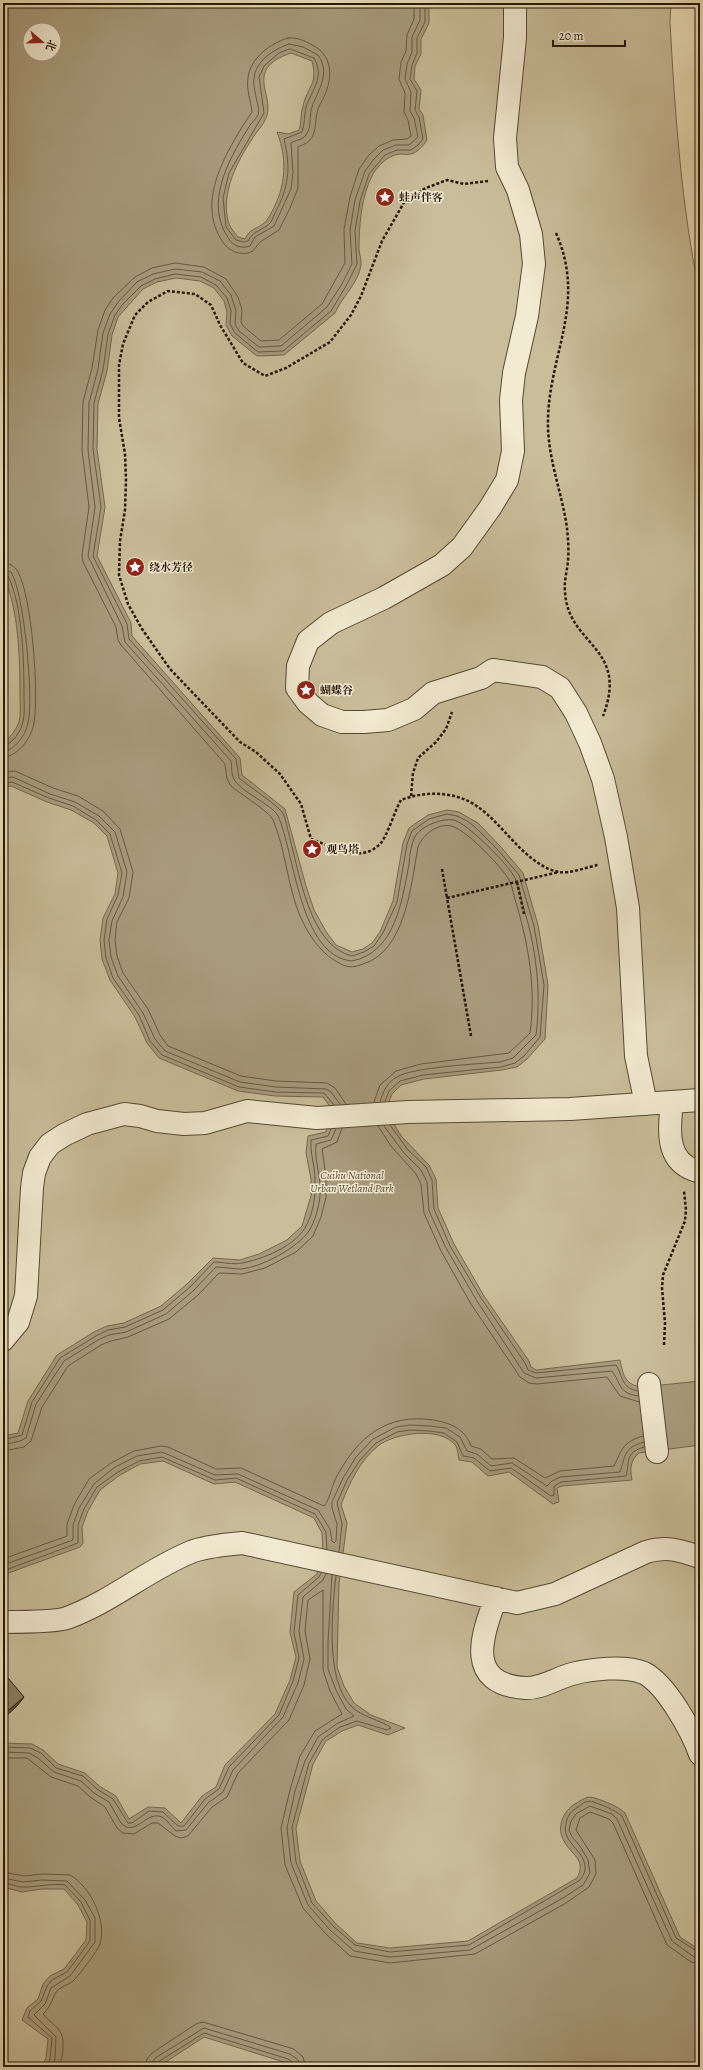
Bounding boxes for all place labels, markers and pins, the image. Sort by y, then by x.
place icon: 蛙声伴客 [374,186,396,208]
place label: 蛙声伴客 [399,190,443,205]
place icon: 绕水芳径 [124,556,146,578]
place label: 绕水芳径 [149,560,193,575]
place icon: 蝴蝶谷 [295,679,317,701]
place label: 蝴蝶谷 [320,683,353,698]
place icon: 观鸟塔 [301,838,323,860]
place label: 观鸟塔 [326,842,360,857]

